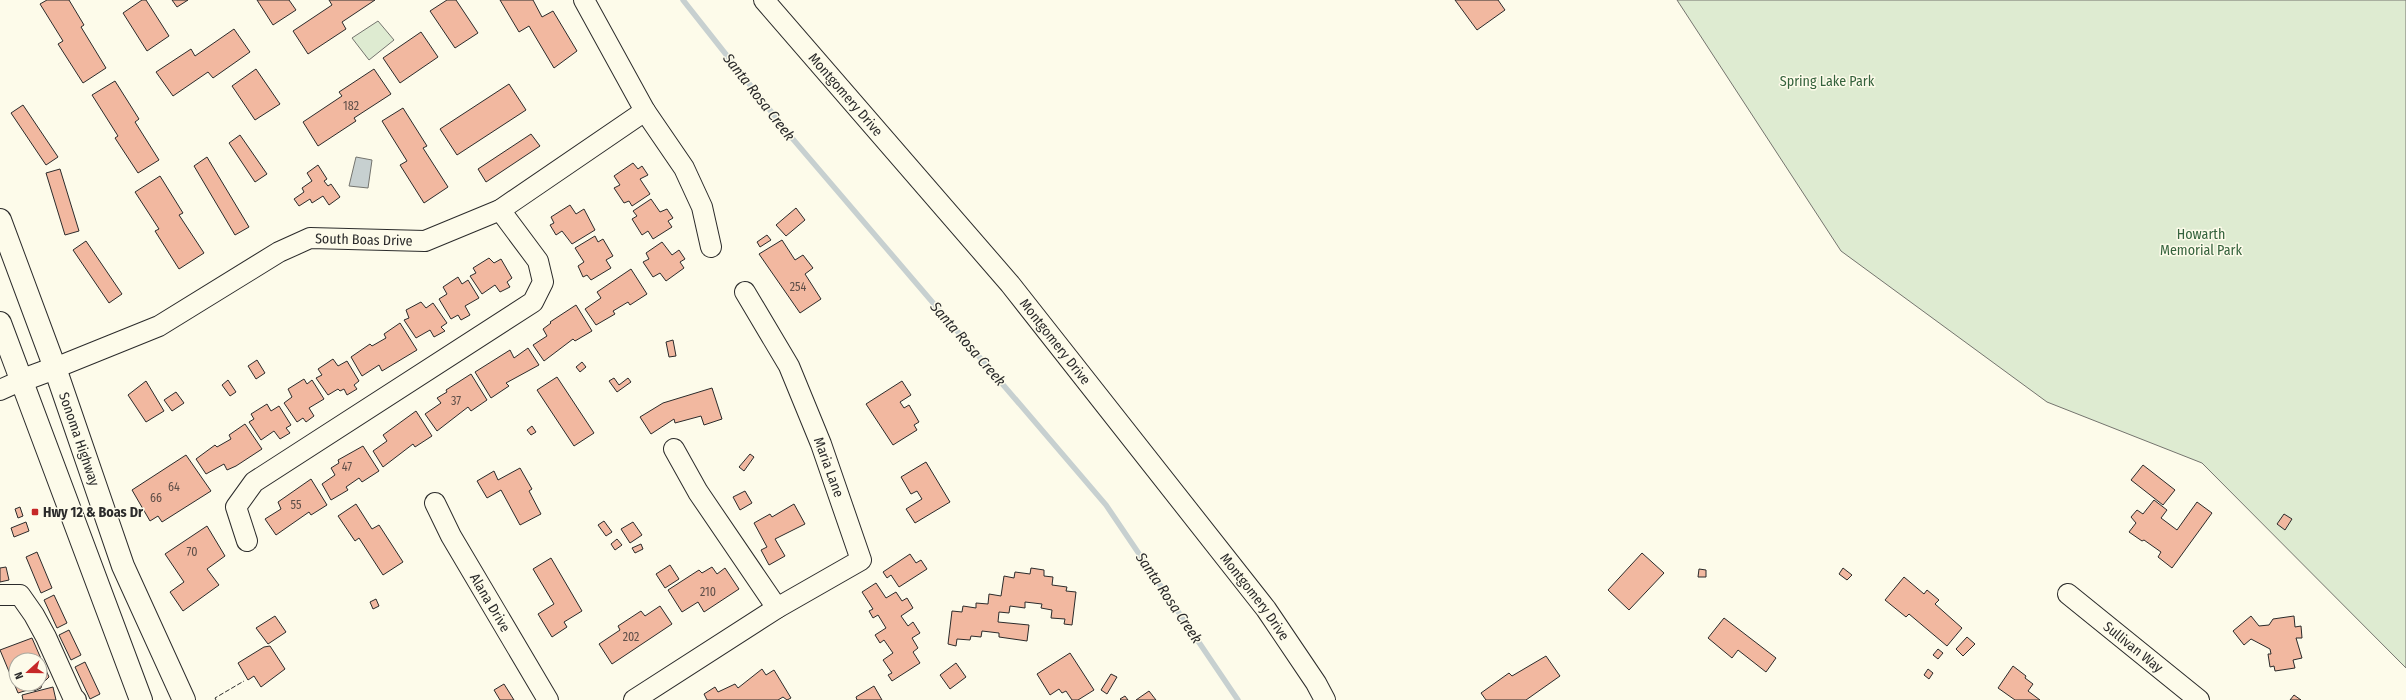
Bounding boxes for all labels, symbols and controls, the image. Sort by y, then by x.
water label: Santa Rosa Creek [719,49,799,145]
street label: Montgomery Drive [805,50,886,140]
park label: Spring Lake Park [1780,73,1875,90]
house number: 182 [343,99,359,113]
park label: Howarth Memorial Park [2160,226,2242,259]
street label: South Boas Drive [315,230,413,250]
house number: 254 [790,280,806,294]
street label: Montgomery Drive [1016,296,1094,388]
water label: Santa Rosa Creek [926,297,1010,390]
street label: Sonoma Highway [55,390,103,489]
house number: 37 [451,394,461,408]
street label: Maria Lane [810,435,847,500]
house number: 47 [342,460,352,474]
house number: 64 [168,480,180,494]
house number: 66 [150,491,162,505]
house number: 55 [291,498,302,512]
place label: Hwy 12 & Boas Dr [43,504,144,521]
marker: Hwy 12 & Boas Dr [30,507,40,517]
house number: 70 [187,545,197,559]
water label: Santa Rosa Creek [1131,548,1206,647]
street label: Montgomery Drive [1216,550,1293,644]
street label: Alana Drive [466,570,514,635]
house number: 210 [700,585,716,599]
street label: Sullivan Way [2100,618,2167,677]
house number: 202 [623,630,639,644]
north arrow [8,652,48,692]
text: N [12,670,26,681]

